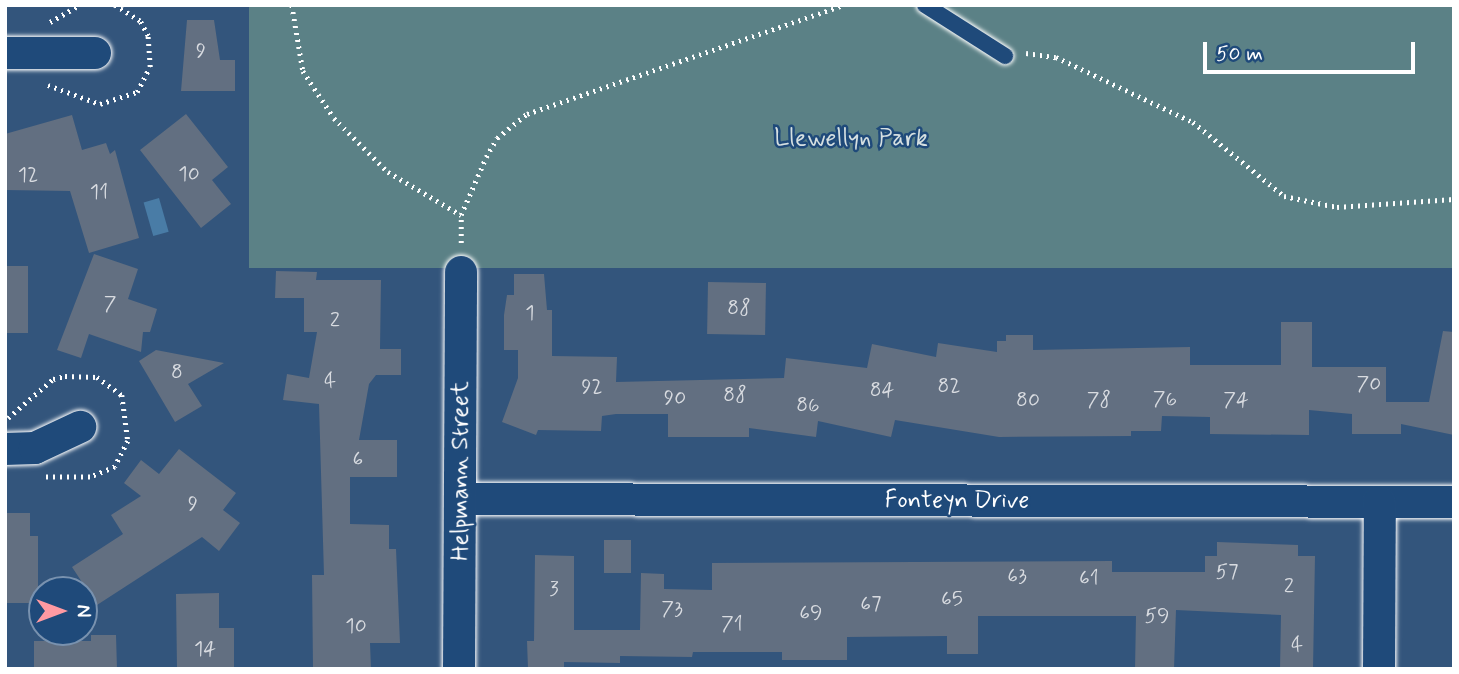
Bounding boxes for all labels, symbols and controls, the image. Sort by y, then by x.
scale bar [1207,28,1419,72]
house number: 9 [196,38,206,64]
text: 50 m [1216,40,1263,68]
park label: Llewellyn Park [775,125,927,153]
house number: 10 [178,161,200,187]
house number: 12 [18,162,38,188]
house number: 11 [90,179,108,205]
house number: 7 [104,291,116,317]
house number: 88 [727,295,751,321]
house number: 1 [525,300,535,326]
house number: 2 [330,307,340,333]
house number: 8 [171,359,183,385]
house number: 4 [324,368,336,394]
house number: 70 [1357,371,1381,397]
house number: 82 [938,373,960,399]
house number: 92 [581,374,603,400]
house number: 84 [870,377,894,403]
street label: Helpmann Street [447,381,475,561]
house number: 88 [723,382,747,408]
house number: 90 [664,385,686,411]
house number: 76 [1153,386,1177,412]
house number: 80 [1016,387,1040,413]
house number: 78 [1087,387,1111,413]
house number: 74 [1223,387,1249,413]
house number: 86 [796,392,820,418]
house number: 6 [353,446,363,472]
street label: Fonteyn Drive [886,487,1028,515]
house number: 9 [188,491,198,517]
house number: 57 [1215,559,1239,585]
house number: 63 [1007,563,1027,589]
house number: 61 [1079,565,1099,591]
house number: 2 [1284,573,1294,599]
north arrow [28,576,98,646]
house number: 3 [549,576,559,602]
house number: 65 [941,586,963,612]
house number: 67 [860,591,882,617]
house number: 73 [661,596,683,622]
house number: 69 [799,600,823,626]
house number: 59 [1144,603,1170,629]
text: N [70,605,95,617]
house number: 71 [721,611,743,637]
house number: 10 [345,613,367,639]
house number: 4 [1291,632,1303,658]
house number: 14 [194,636,216,662]

